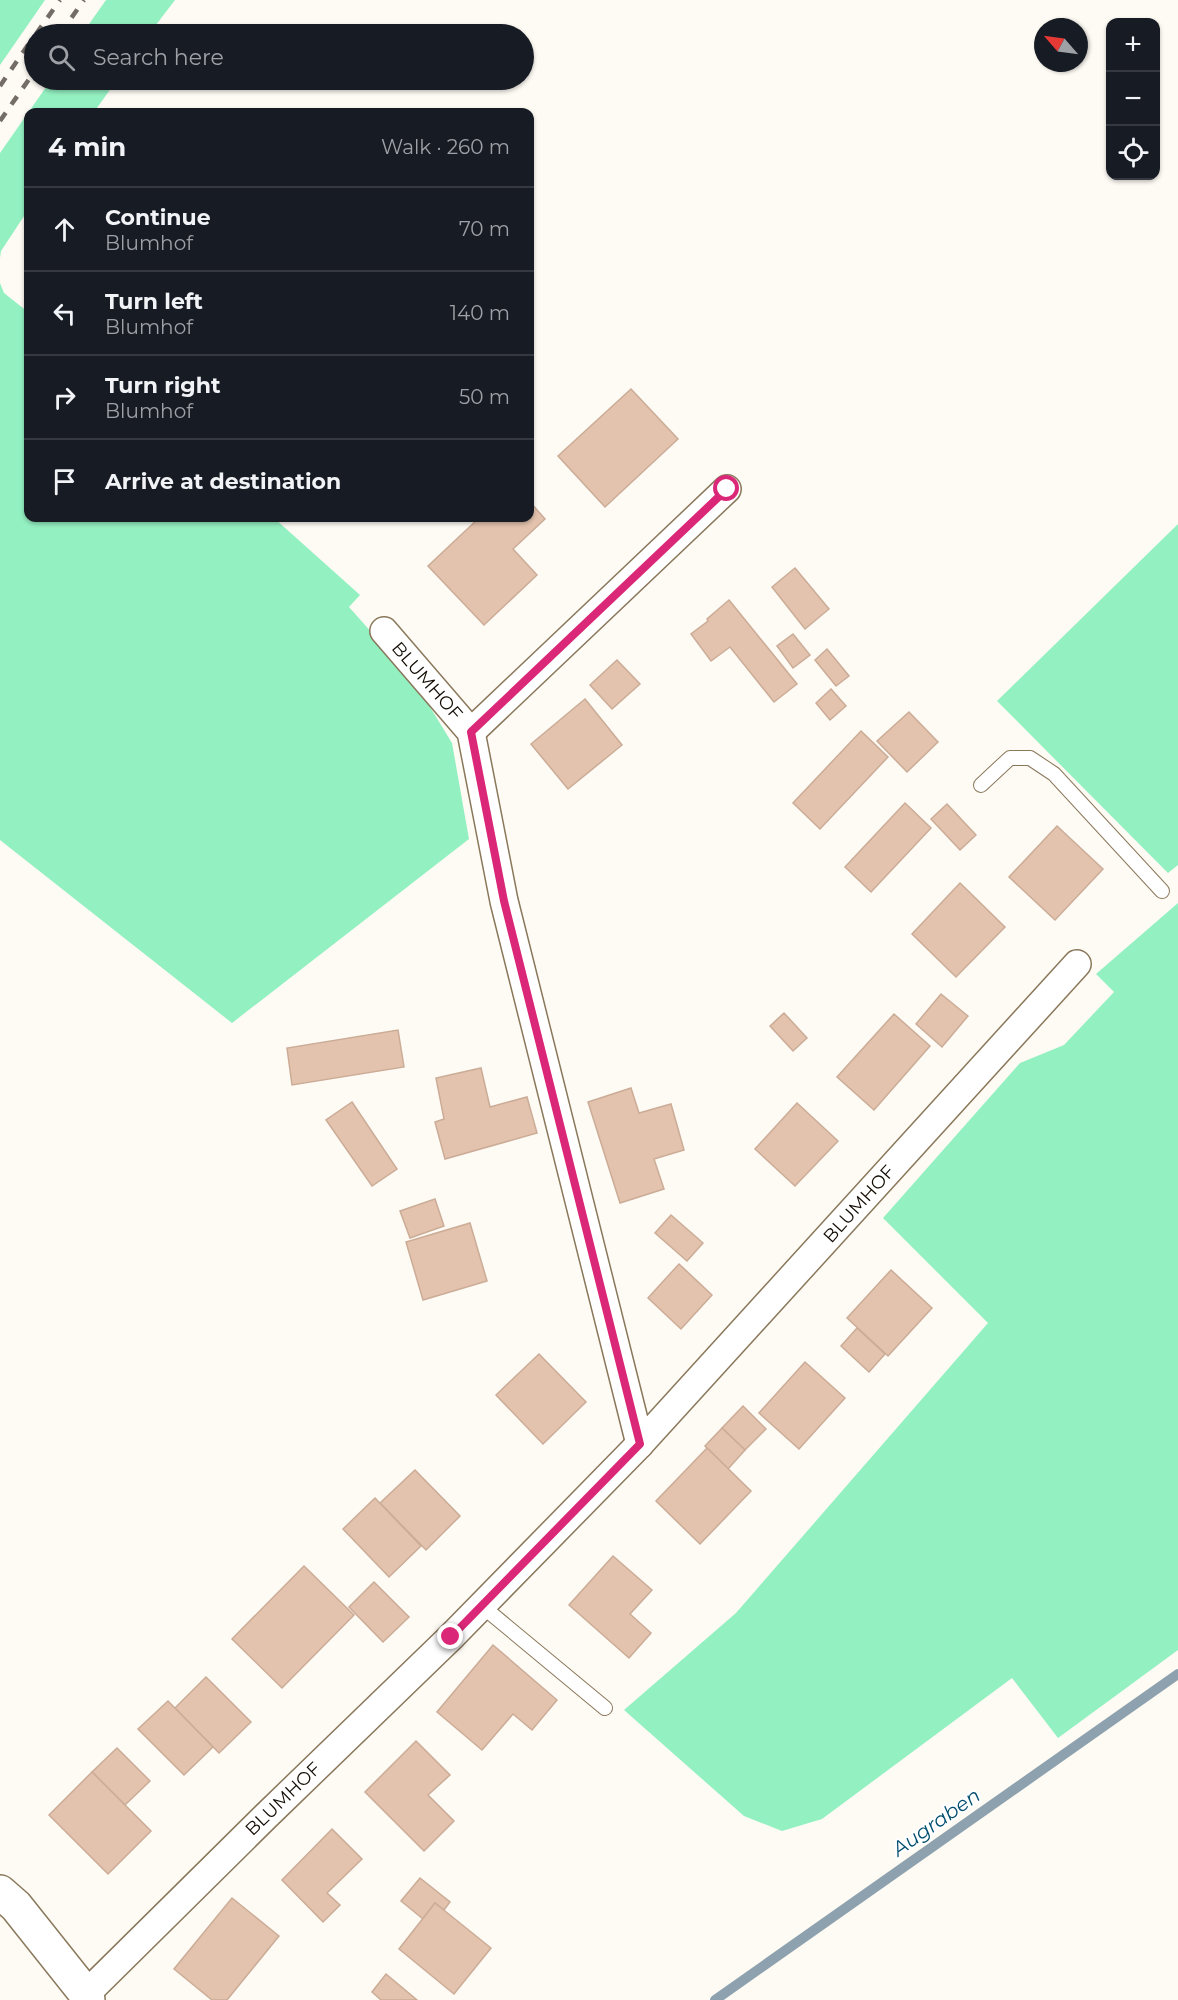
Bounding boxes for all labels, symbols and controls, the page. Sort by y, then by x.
north arrow [1034,18,1088,72]
map controls [1106,18,1160,180]
button: + [1106,18,1160,72]
search box [24,24,534,90]
icon: search [45,41,78,74]
text: Search here [93,44,224,71]
button: − [1106,72,1160,126]
button: locate [1106,126,1160,180]
text: 4 min [48,131,126,163]
text: Walk · 260 m [381,135,510,159]
text: Continue [105,204,211,231]
icon: ahead [48,213,81,246]
text: 70 m [459,217,510,241]
text: Blumhof [105,231,193,255]
text: Turn left [105,288,203,315]
icon: left [48,297,81,330]
text: 140 m [450,301,510,325]
text: Blumhof [105,315,193,339]
text: Turn right [105,372,220,399]
icon: right [48,381,81,414]
text: 50 m [459,385,510,409]
text: Blumhof [105,399,193,423]
icon: arrive [48,465,81,498]
text: Arrive at destination [105,468,341,495]
route start [713,475,739,501]
street label: BLUMHOF [387,637,467,725]
street label: BLUMHOF [819,1161,899,1247]
route end [437,1623,463,1649]
street label: BLUMHOF [241,1758,325,1840]
water label: Augraben [887,1783,985,1862]

